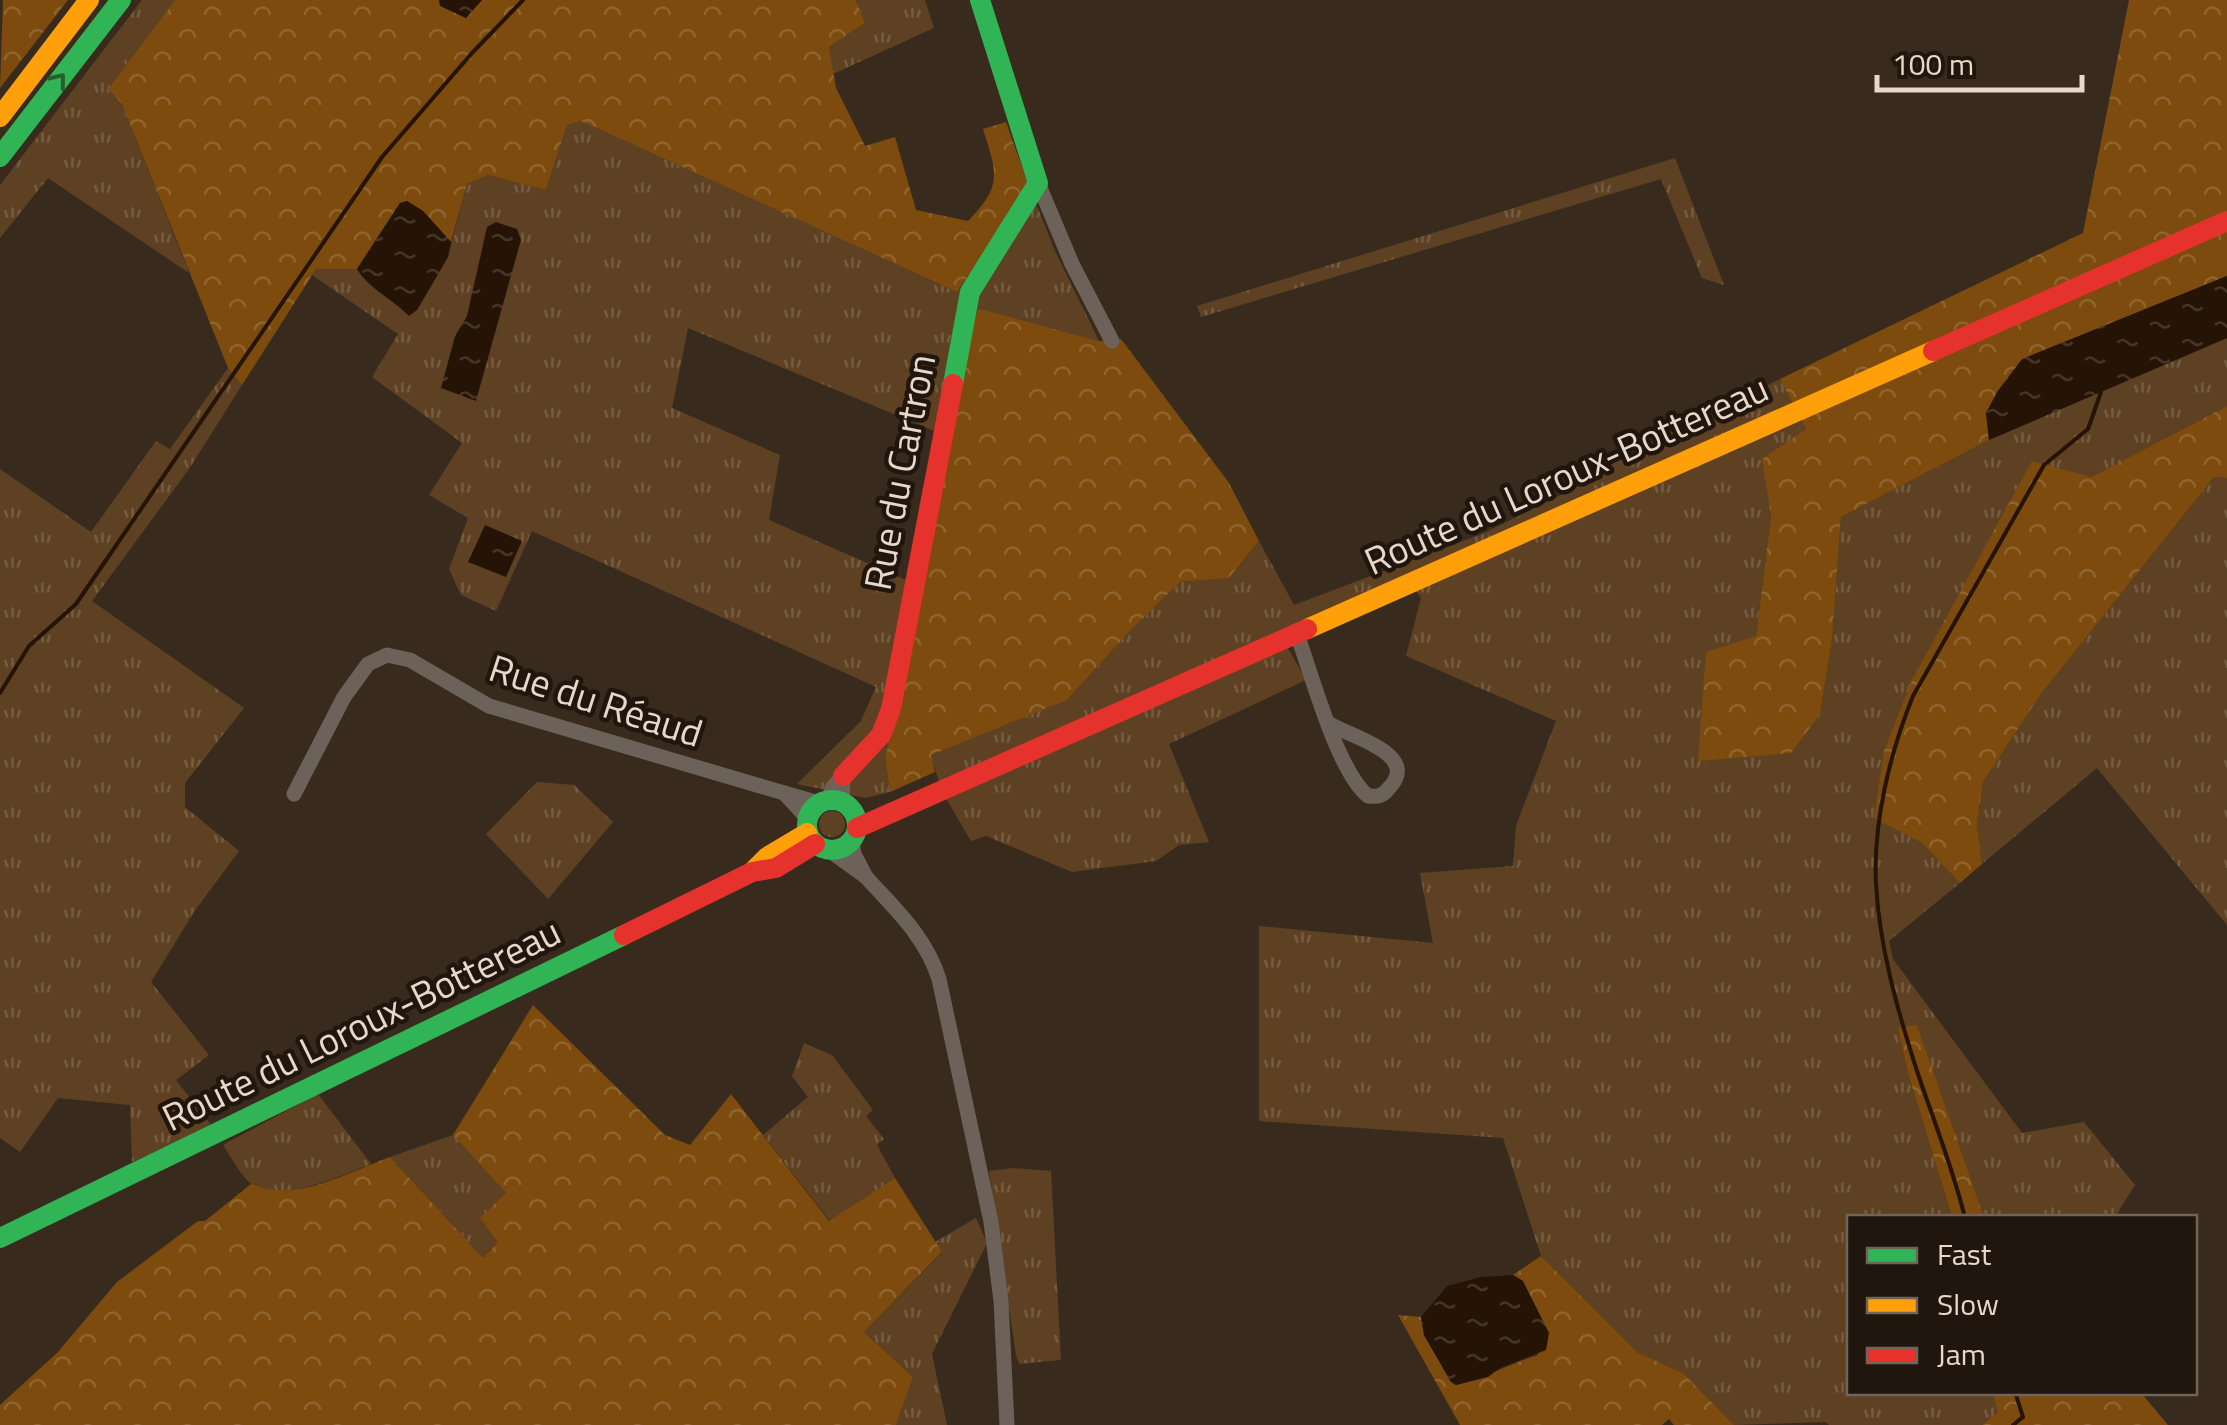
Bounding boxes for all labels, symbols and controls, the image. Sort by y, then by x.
scale bar [1877,30,2082,92]
text: 100 m [1892,41,1974,87]
one-way arrow [48,73,65,91]
street label: Rue du Cartron [848,349,950,595]
street label: Route du Loroux-Bottereau [1355,359,1777,589]
street label: Rue du Réaud [482,638,710,762]
street label: Route du Loroux-Bottereau [152,902,570,1146]
legend [1847,1215,2197,1395]
text: Fast [1937,1231,1992,1277]
text: Slow [1937,1281,1999,1327]
text: Jam [1937,1331,1986,1377]

